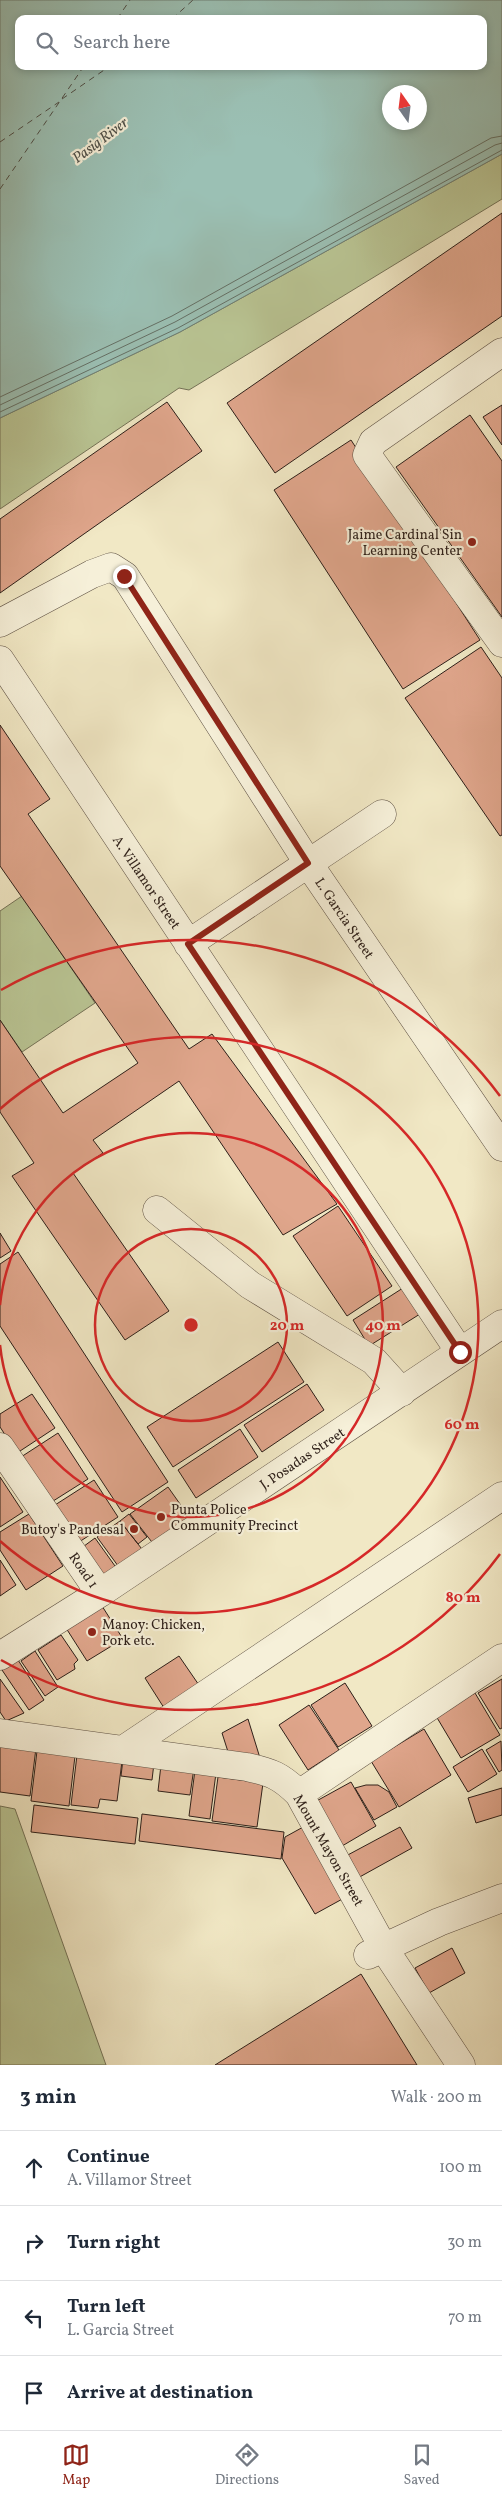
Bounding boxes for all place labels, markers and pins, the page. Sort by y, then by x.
place label: Jaime Cardinal Sin Learning Center [348,526,462,561]
marker: Jaime Cardinal Sin Learning Center [466,536,478,548]
centre of rings [182,1316,200,1334]
place label: Punta Police Community Precinct [171,1501,298,1536]
marker: Punta Police Community Precinct [155,1511,167,1523]
place label: Butoy's Pandesal [21,1521,124,1540]
marker: Butoy's Pandesal [128,1523,140,1535]
place label: Manoy: Chicken, Pork etc. [102,1616,205,1651]
marker: Manoy: Chicken, Pork etc. [86,1626,98,1638]

